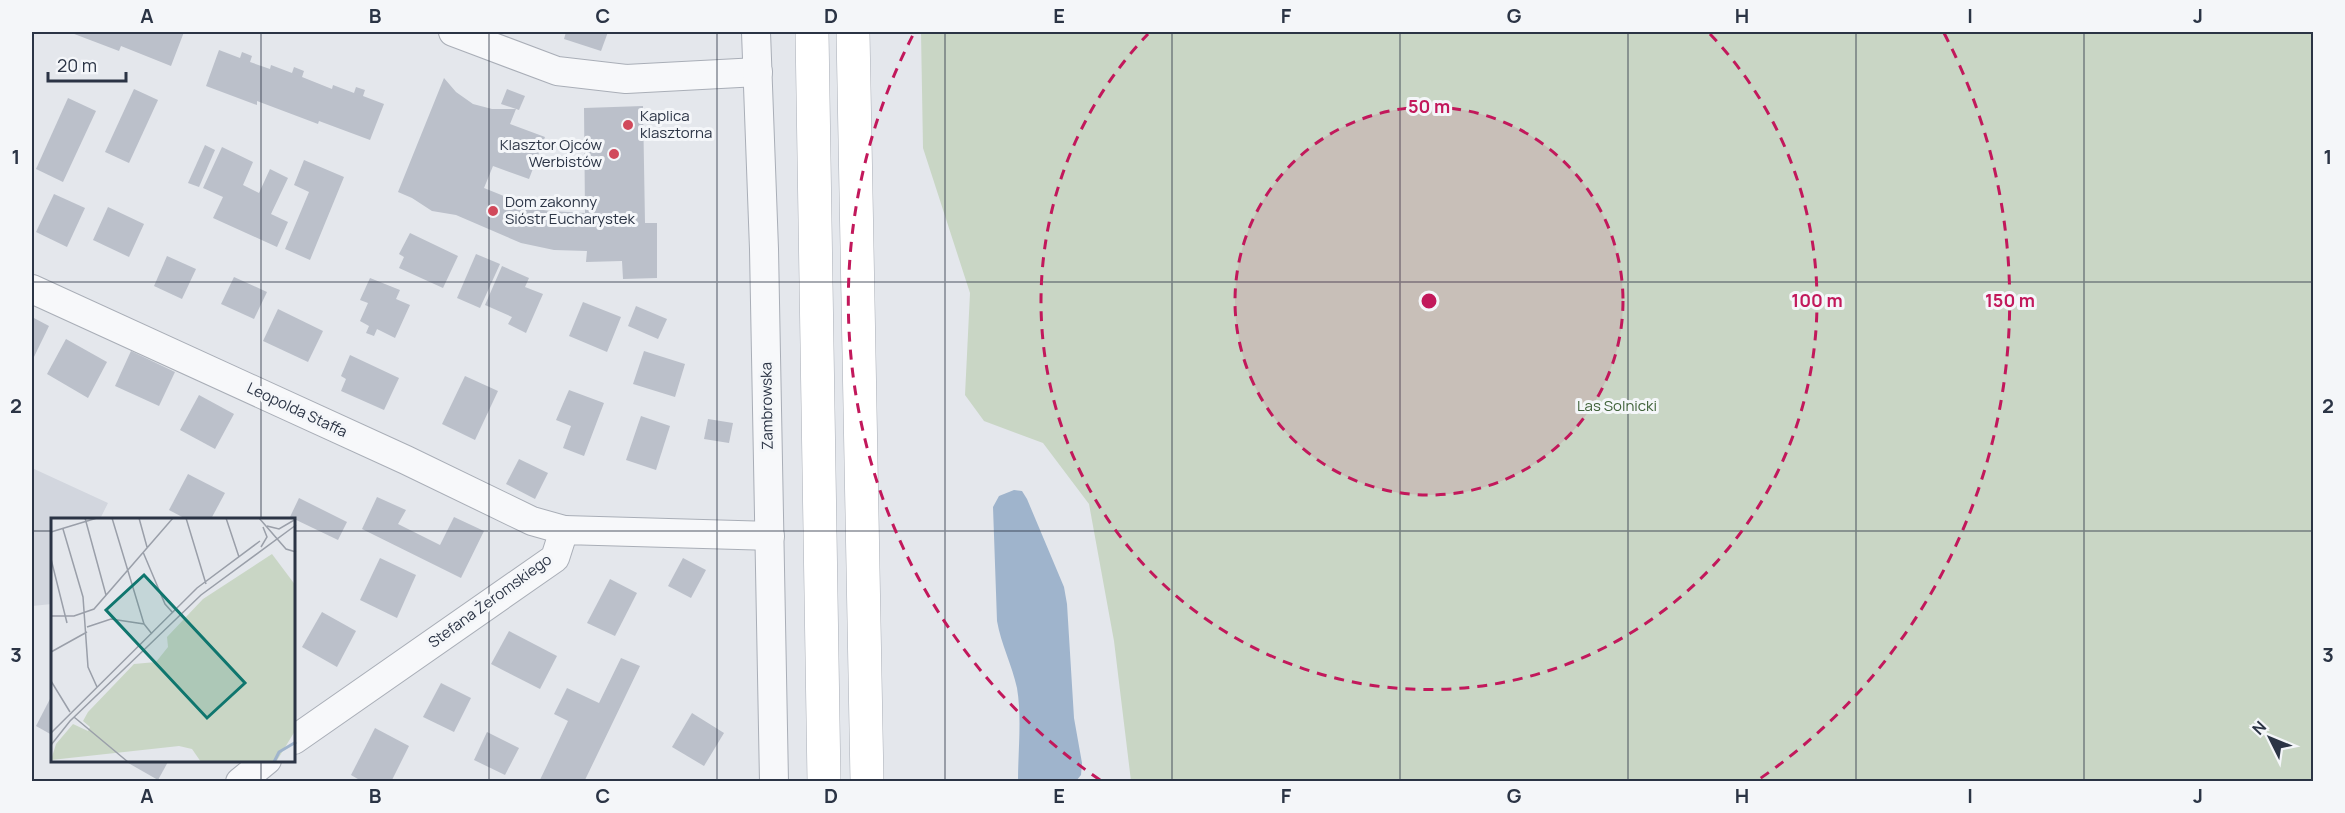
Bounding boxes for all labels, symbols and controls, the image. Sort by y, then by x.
text: A [140,2,154,29]
text: B [369,2,382,29]
text: C [596,2,610,29]
text: D [824,2,838,29]
text: E [1053,2,1065,29]
text: F [1281,2,1292,29]
text: G [1507,2,1522,29]
text: H [1735,2,1749,29]
text: I [1967,2,1973,29]
text: J [2193,2,2203,29]
scale bar [48,45,126,83]
text: 20 m [57,53,97,77]
text: 50 m [1408,94,1450,118]
place label: Kaplica klasztorna [640,105,712,143]
marker: Kaplica klasztorna [621,118,635,132]
place label: Klasztor Ojców Werbistów [500,134,602,172]
text: 1 [12,143,20,170]
text: 1 [2324,143,2332,170]
marker: Klasztor Ojców Werbistów [607,147,621,161]
place label: Dom zakonny Sióstr Eucharystek [505,191,635,229]
marker: Dom zakonny Sióstr Eucharystek [486,204,500,218]
text: 100 m [1791,288,1843,312]
text: 150 m [1985,288,2035,312]
centre of rings [1419,291,1439,311]
street label: Zambrowska [755,362,778,450]
street label: Leopolda Staffa [244,377,351,442]
text: 2 [10,392,22,419]
text: 2 [2322,392,2334,419]
park label: Las Solnicki [1577,395,1657,416]
inset map [51,518,296,762]
street label: Stefana Żeromskiego [424,549,556,652]
text: 3 [10,641,22,668]
text: 3 [2322,641,2334,668]
north arrow [2240,708,2300,768]
text: N [2247,716,2271,739]
text: A [140,782,154,809]
text: B [369,782,382,809]
text: C [596,782,610,809]
text: D [824,782,838,809]
text: E [1053,782,1065,809]
text: F [1281,782,1292,809]
text: G [1507,782,1522,809]
text: H [1735,782,1749,809]
text: I [1967,782,1973,809]
text: J [2193,782,2203,809]

